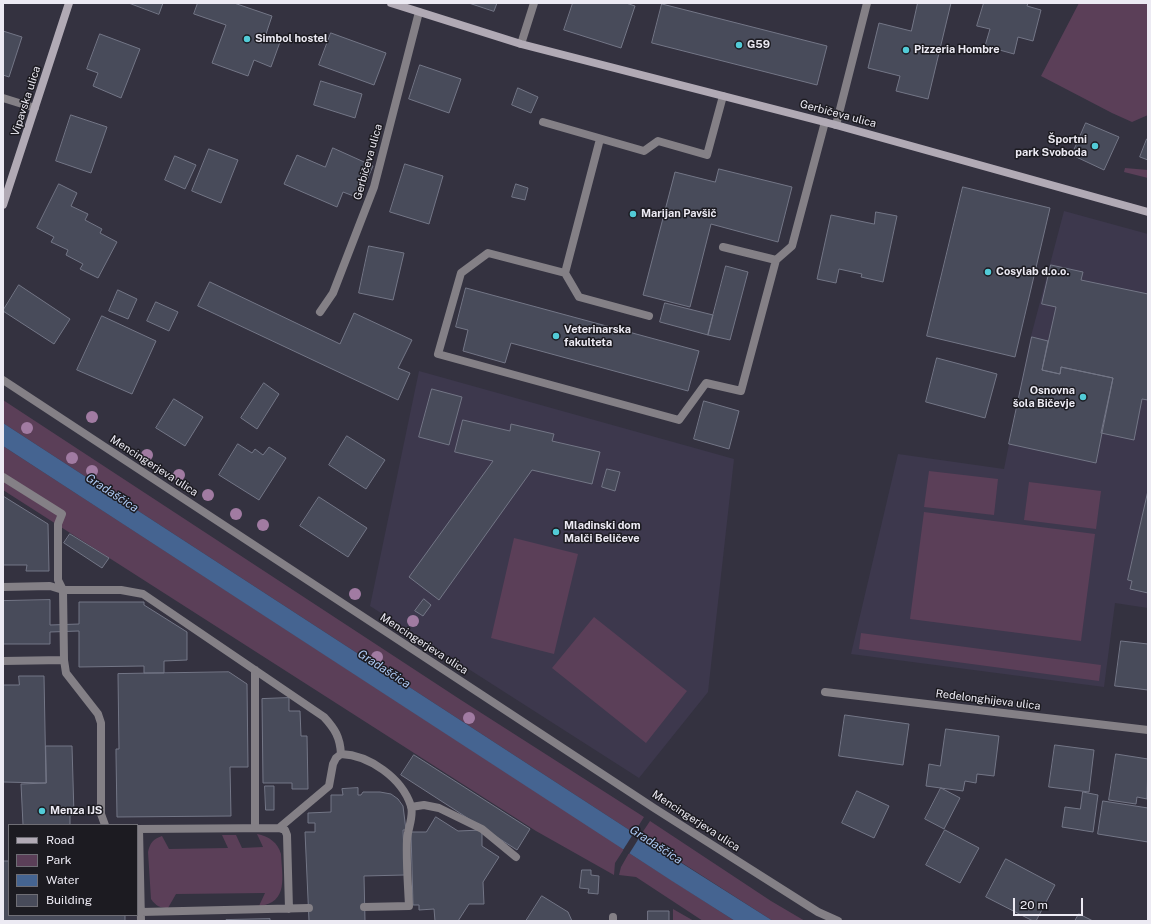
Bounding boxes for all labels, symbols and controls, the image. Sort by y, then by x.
place label: Simbol hostel [255,32,328,46]
marker: Simbol hostel [242,34,252,44]
place label: G59 [747,38,770,52]
marker: G59 [734,40,744,50]
place label: Pizzeria Hombre [914,43,1000,57]
marker: Pizzeria Hombre [901,45,911,55]
street label: Vipavska ulica [8,64,44,138]
street label: Gerbičeva ulica [798,97,878,131]
street label: Gerbičeva ulica [351,122,385,202]
place label: Športni park Svoboda [1015,133,1087,159]
marker: Športni park Svoboda [1090,141,1100,151]
place label: Marijan Pavšič [641,207,717,221]
marker: Marijan Pavšič [628,209,638,219]
place label: Cosylab d.o.o. [996,265,1069,279]
marker: Cosylab d.o.o. [983,267,993,277]
place label: Veterinarska fakulteta [564,323,631,349]
marker: Veterinarska fakulteta [551,331,561,341]
place label: Osnovna šola Bičevje [1013,384,1075,410]
marker: Osnovna šola Bičevje [1078,392,1088,402]
street label: Mencingerjeva ulica [108,433,200,499]
water label: Gradaščica [83,471,141,515]
place label: Mladinski dom Malči Beličeve [564,519,641,545]
marker: Mladinski dom Malči Beličeve [551,527,561,537]
street label: Mencingerjeva ulica [378,611,470,677]
water label: Gradaščica [355,647,413,691]
street label: Redelonghijeva ulica [935,687,1041,713]
street label: Mencingerjeva ulica [650,788,742,854]
place label: Menza IJS [50,804,102,818]
marker: Menza IJS [37,806,47,816]
water label: Gradaščica [627,823,685,867]
legend [8,824,138,916]
text: Road [46,833,74,847]
text: Park [46,853,72,867]
text: Water [46,873,79,887]
scale bar [1015,890,1085,916]
text: Building [46,893,92,907]
text: 20 m [1020,898,1048,912]

